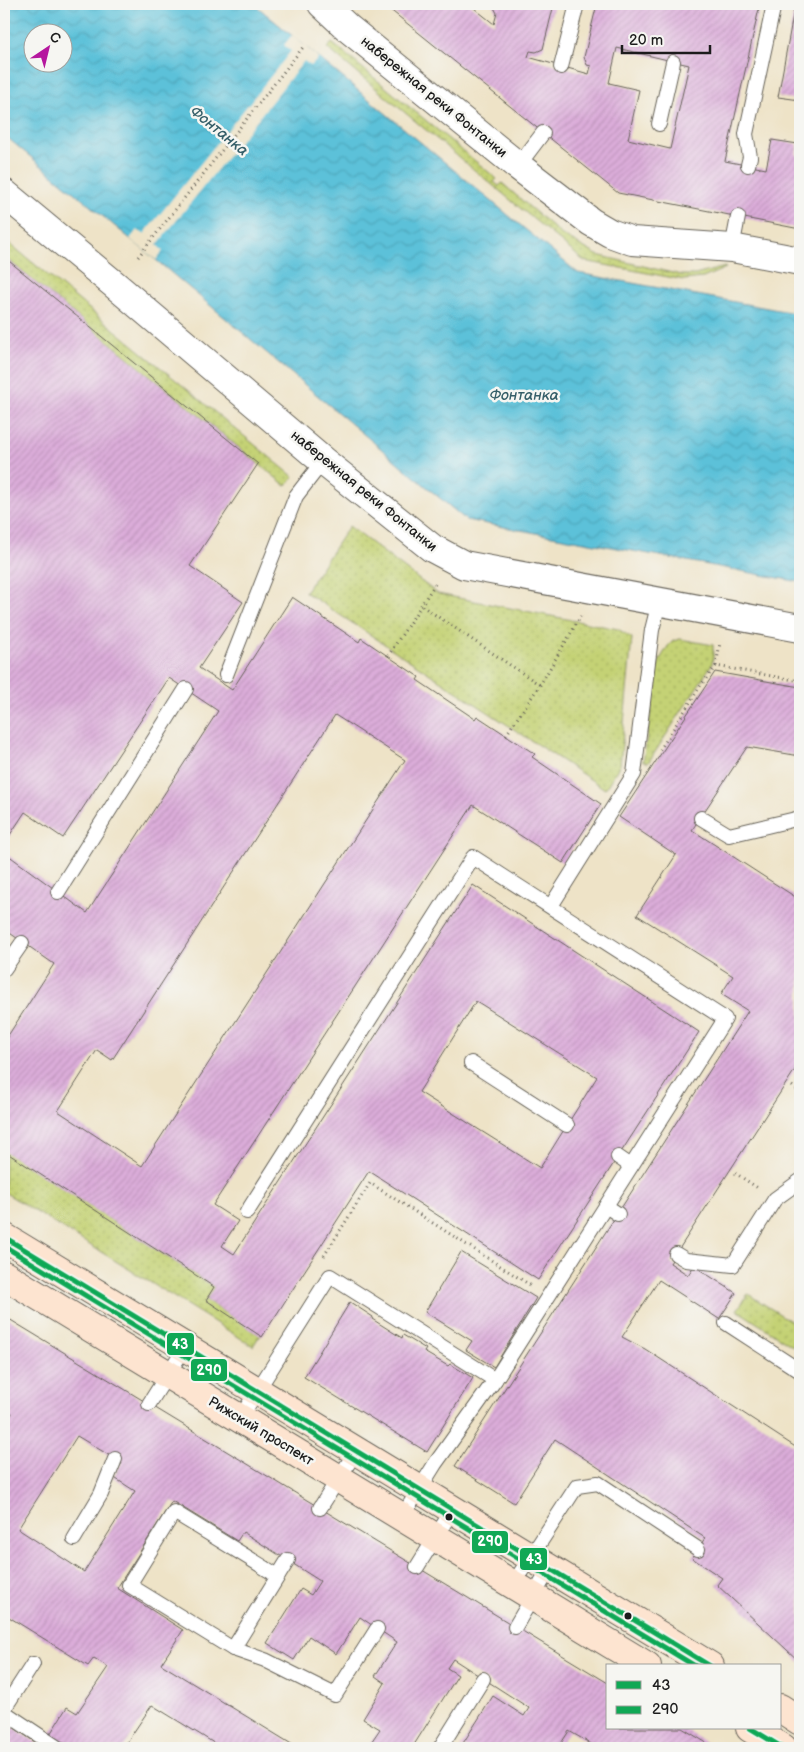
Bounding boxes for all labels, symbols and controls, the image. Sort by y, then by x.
north arrow [22,22,72,72]
scale bar [622,22,709,54]
text: С [46,28,64,48]
text: 20 m [629,31,663,50]
street label: набережная реки Фонтанки [357,33,511,161]
water label: Фонтанка [186,102,252,160]
water label: Фонтанка [489,386,559,405]
street label: набережная реки Фонтанки [287,427,441,555]
line badge: 43 [166,1332,195,1356]
text: 43 [172,1336,188,1353]
line badge: 290 [190,1358,228,1382]
text: 290 [196,1362,222,1379]
street label: Рижский проспект [205,1393,317,1469]
unlabelled marker [444,1512,454,1522]
line badge: 290 [471,1530,509,1554]
text: 290 [477,1533,503,1550]
line badge: 43 [519,1547,548,1571]
text: 43 [526,1551,542,1568]
unlabelled marker [623,1611,633,1621]
legend [606,1664,782,1730]
text: 43 [652,1676,670,1695]
text: 290 [652,1700,679,1719]

